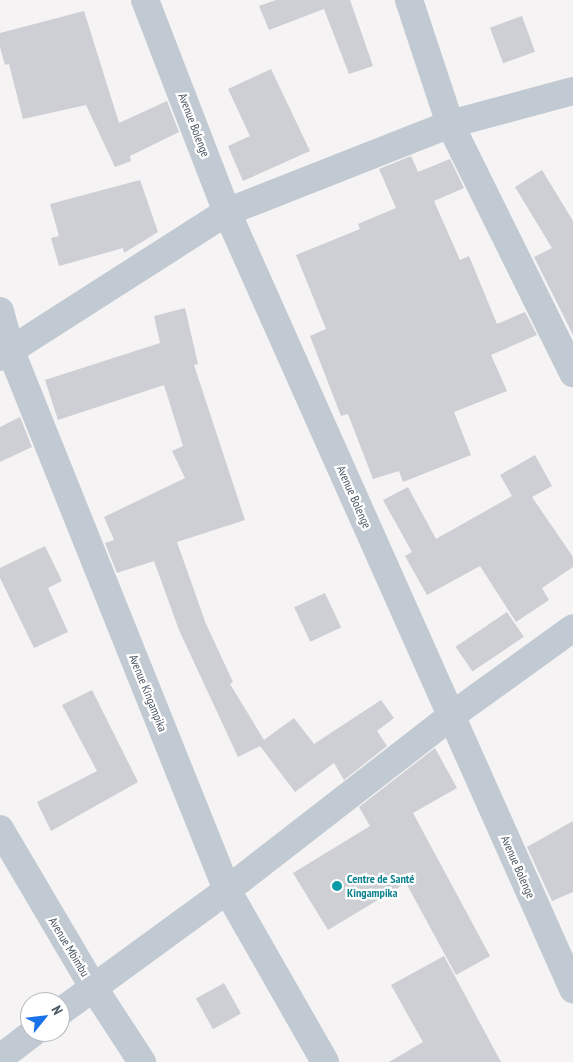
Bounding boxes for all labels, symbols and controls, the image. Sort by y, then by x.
street label: Avenue Bolenge [175,91,213,159]
street label: Avenue Bolenge [334,464,374,530]
street label: Avenue Kingampika [126,652,170,734]
street label: Avenue Bolenge [498,834,538,900]
place label: Centre de Santé Kingampika [347,872,414,900]
marker: Centre de Santé Kingampika [331,880,343,892]
street label: Avenue Mbimbu [46,915,92,979]
north arrow [20,992,70,1042]
text: N [48,1003,67,1018]

